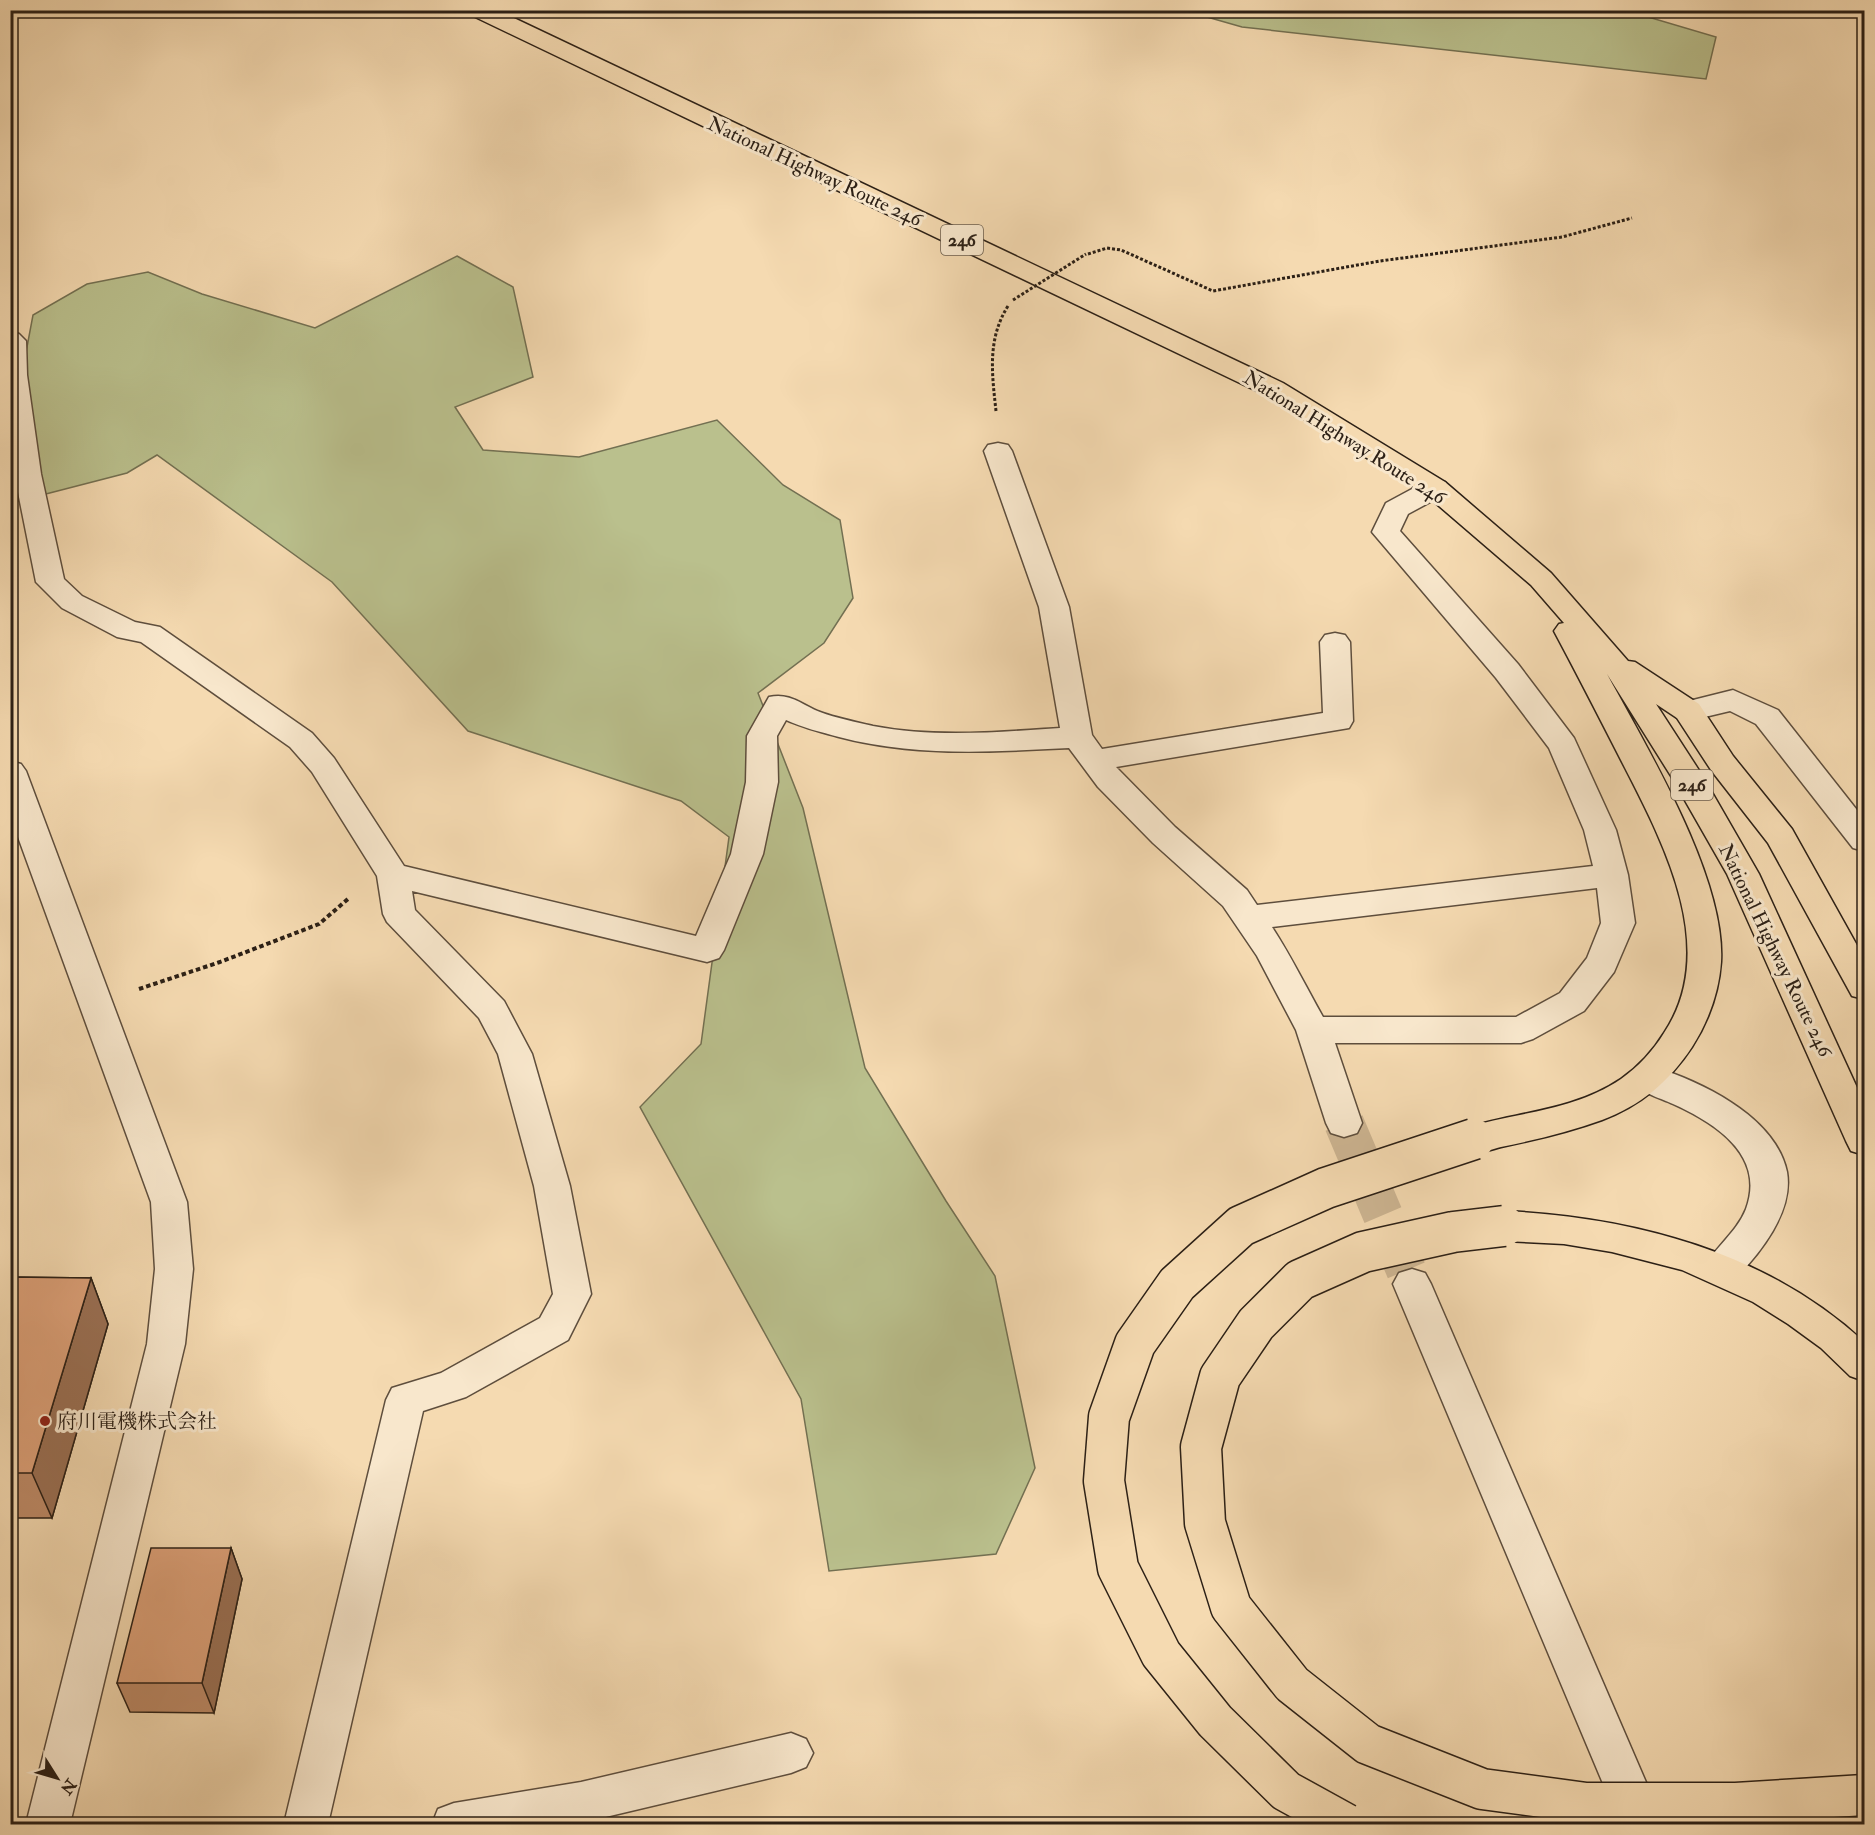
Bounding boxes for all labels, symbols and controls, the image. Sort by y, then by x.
street label: National Highway Route 246 [703,111,927,233]
road number: 246 [941,225,983,255]
street label: National Highway Route 246 [1239,365,1451,511]
road number: 246 [1671,770,1713,800]
street label: National Highway Route 246 [1713,840,1838,1062]
place label: 府川電機株式会社 [57,1409,217,1434]
marker: 府川電機株式会社 [38,1414,52,1428]
north arrow [27,1748,87,1808]
text: N [55,1774,81,1799]

